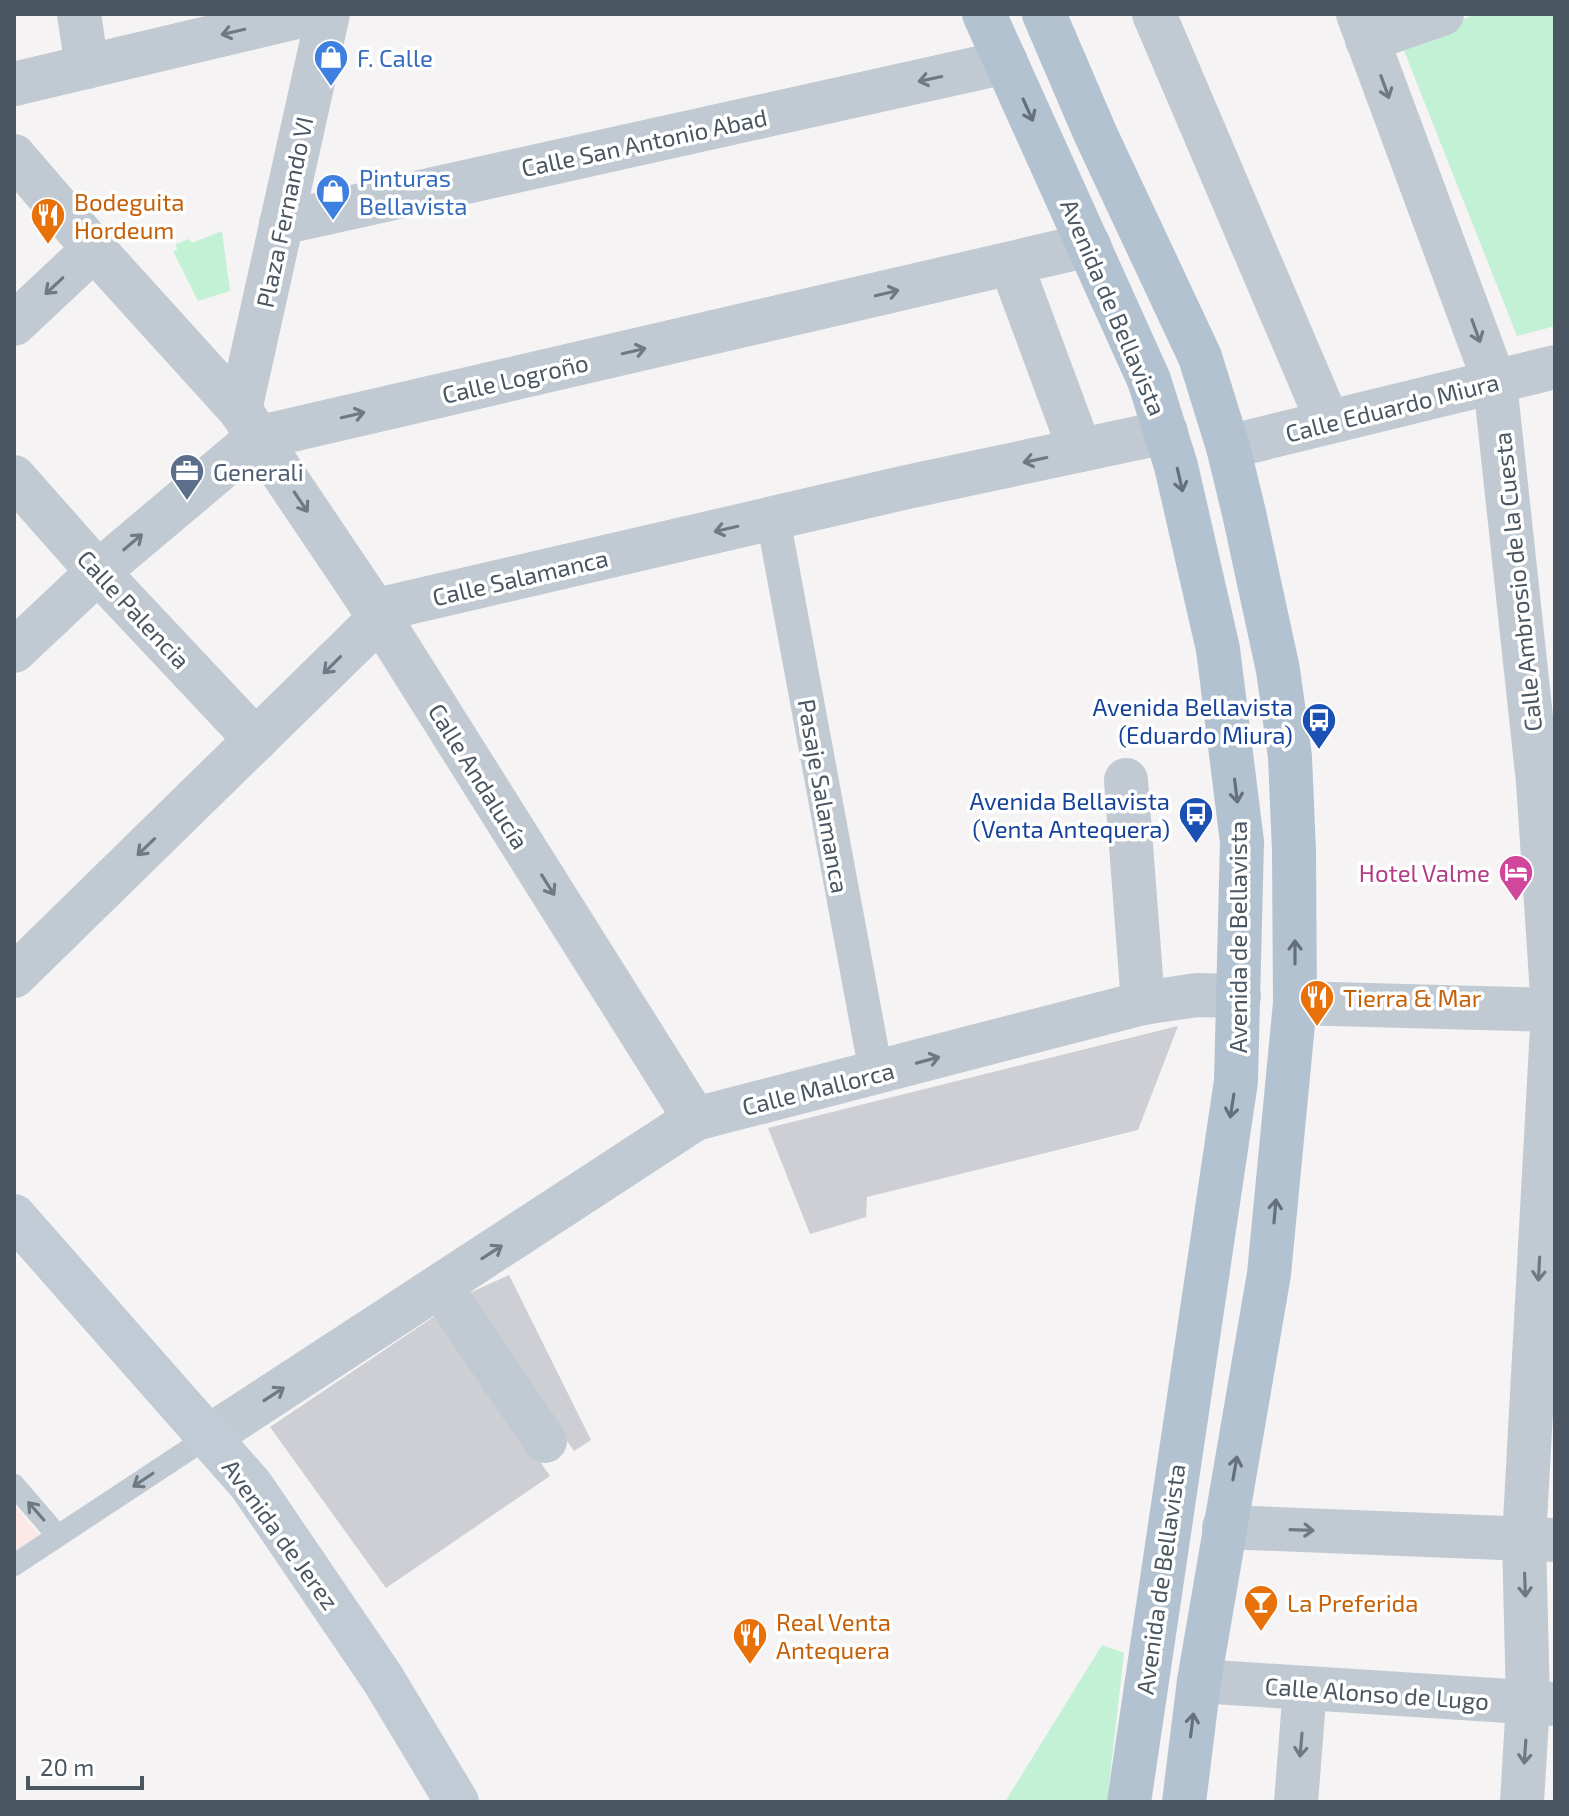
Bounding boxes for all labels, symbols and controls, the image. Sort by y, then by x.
one-way arrow [221,25,247,40]
shop icon: F. Calle [312,38,350,88]
place label: F. Calle [357,43,433,72]
one-way arrow [918,72,944,87]
one-way arrow [1379,74,1393,99]
one-way arrow [1021,98,1036,122]
street label: Calle San Antonio Abad [519,102,769,182]
street label: Plaza Fernando VI [250,114,318,310]
place label: Pinturas Bellavista [359,163,467,220]
shop icon: Pinturas Bellavista [314,172,352,222]
place label: Bodeguita Hordeum [74,187,185,244]
street label: Avenida de Bellavista [1055,194,1173,420]
restaurant icon: Bodeguita Hordeum [29,196,67,246]
one-way arrow [44,277,64,296]
one-way arrow [874,285,899,300]
one-way arrow [1470,318,1484,343]
one-way arrow [620,343,646,358]
street label: Calle Logroño [439,347,591,409]
street label: Calle Eduardo Miura [1282,366,1502,448]
one-way arrow [339,407,365,422]
street label: Calle Ambrosio de la Cuesta [1487,431,1547,733]
office icon: Generali [168,452,206,502]
one-way arrow [1022,453,1048,468]
place label: Generali [213,457,304,486]
one-way arrow [1173,467,1188,492]
one-way arrow [293,491,309,513]
one-way arrow [714,522,740,537]
one-way arrow [123,533,143,551]
street label: Calle Salamanca [429,543,611,611]
street label: Calle Palencia [72,544,196,674]
one-way arrow [323,655,342,674]
place label: Avenida Bellavista (Eduardo Miura) [1093,692,1293,749]
street label: Pasaje Salamanca [793,697,855,895]
street label: Calle Andalucía [423,698,535,854]
bus stop icon: Avenida Bellavista (Eduardo Miura) [1300,701,1338,751]
one-way arrow [1228,777,1243,803]
place label: Avenida Bellavista (Venta Antequera) [970,786,1170,843]
bus stop icon: Avenida Bellavista (Venta Antequera) [1177,795,1215,845]
street label: Avenida de Bellavista [1223,821,1252,1053]
one-way arrow [137,837,156,856]
hotel icon: Hotel Valme [1497,853,1535,903]
place label: Hotel Valme [1359,858,1490,887]
one-way arrow [541,873,557,896]
one-way arrow [1287,939,1303,966]
restaurant icon: Tierra & Mar [1298,978,1336,1028]
place label: Tierra & Mar [1343,983,1482,1012]
one-way arrow [915,1051,941,1066]
street label: Calle Mallorca [739,1055,897,1121]
one-way arrow [1224,1093,1239,1118]
one-way arrow [1268,1198,1283,1225]
one-way arrow [480,1244,502,1261]
one-way arrow [1531,1255,1546,1282]
one-way arrow [262,1386,284,1402]
street label: Avenida de Jerez [217,1453,345,1615]
one-way arrow [1228,1456,1243,1481]
street label: Avenida de Bellavista [1129,1462,1191,1696]
one-way arrow [133,1471,155,1488]
one-way arrow [27,1501,45,1521]
one-way arrow [1288,1523,1315,1538]
one-way arrow [1518,1571,1533,1598]
bar icon: La Preferida [1242,1583,1280,1633]
place label: La Preferida [1287,1588,1419,1617]
place label: Real Venta Antequera [776,1607,891,1664]
restaurant icon: Real Venta Antequera [731,1616,769,1666]
street label: Calle Alonso de Lugo [1264,1671,1490,1715]
one-way arrow [1185,1712,1200,1738]
one-way arrow [1293,1731,1308,1758]
one-way arrow [1518,1738,1533,1765]
scale bar [28,1740,142,1790]
text: 20 m [40,1752,94,1781]

